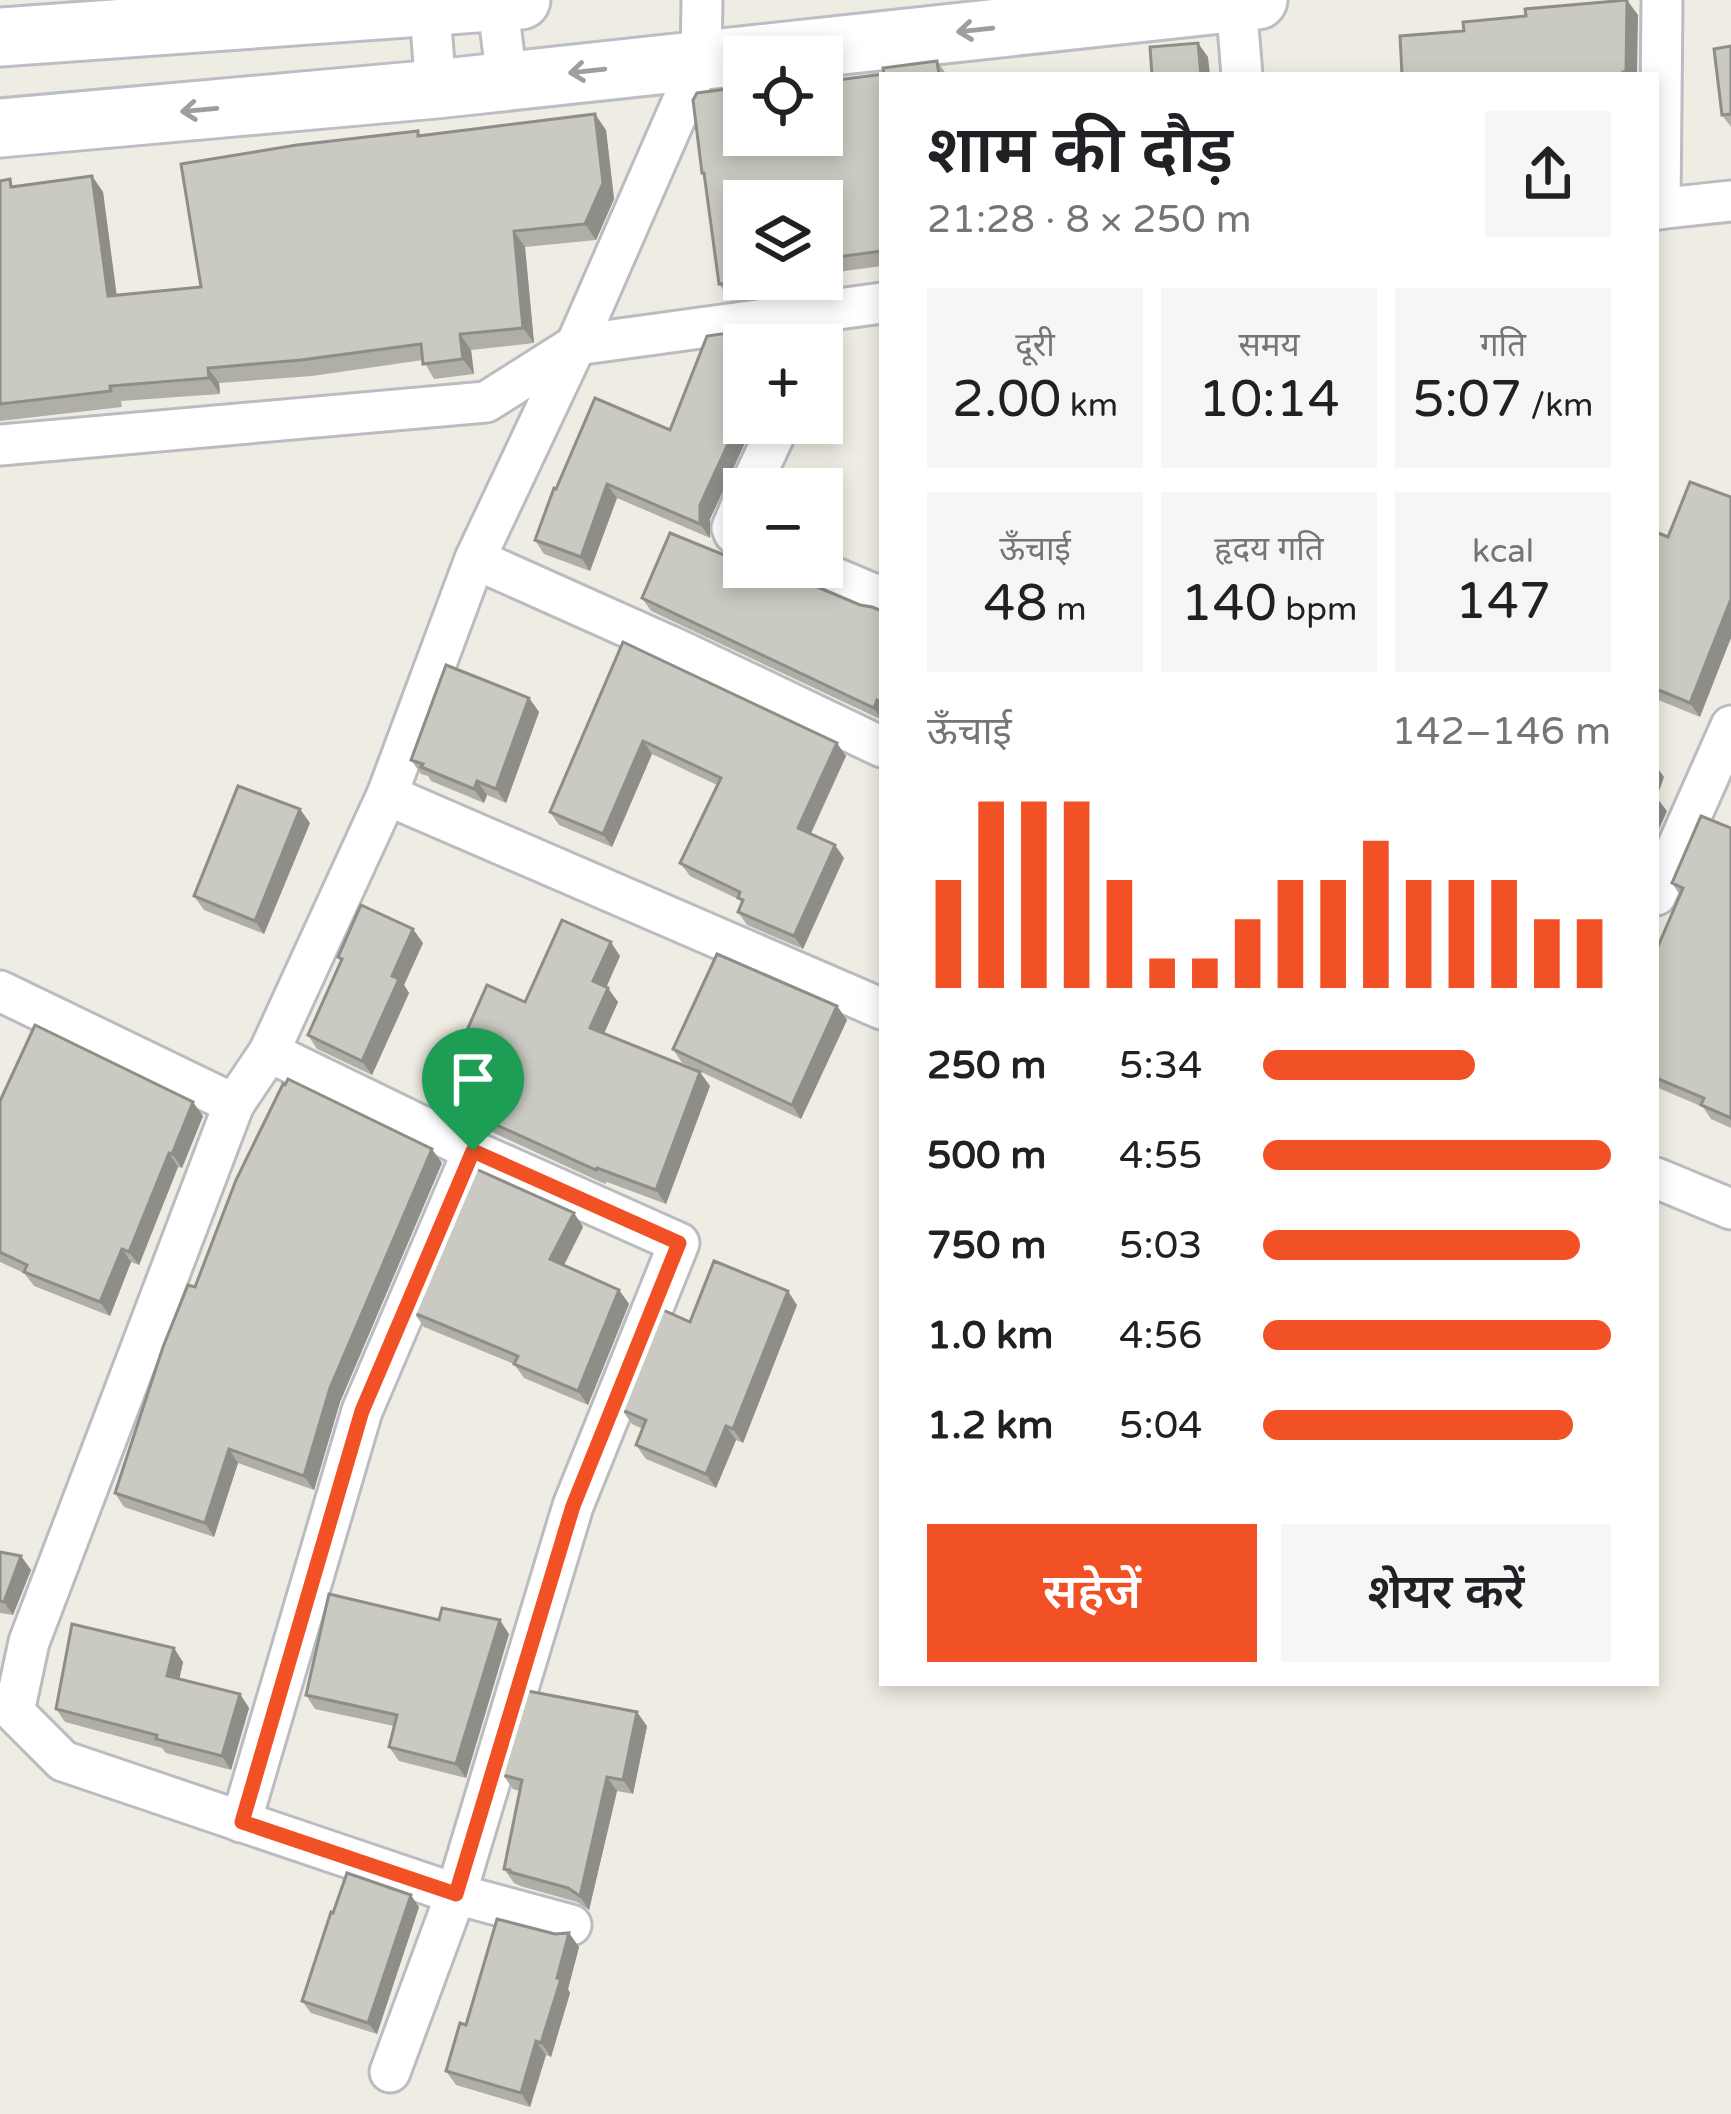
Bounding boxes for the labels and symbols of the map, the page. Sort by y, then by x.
one-way arrow [956,20,995,42]
one-way arrow [568,61,607,83]
one-way arrow [180,99,219,122]
pin [422,1028,524,1151]

